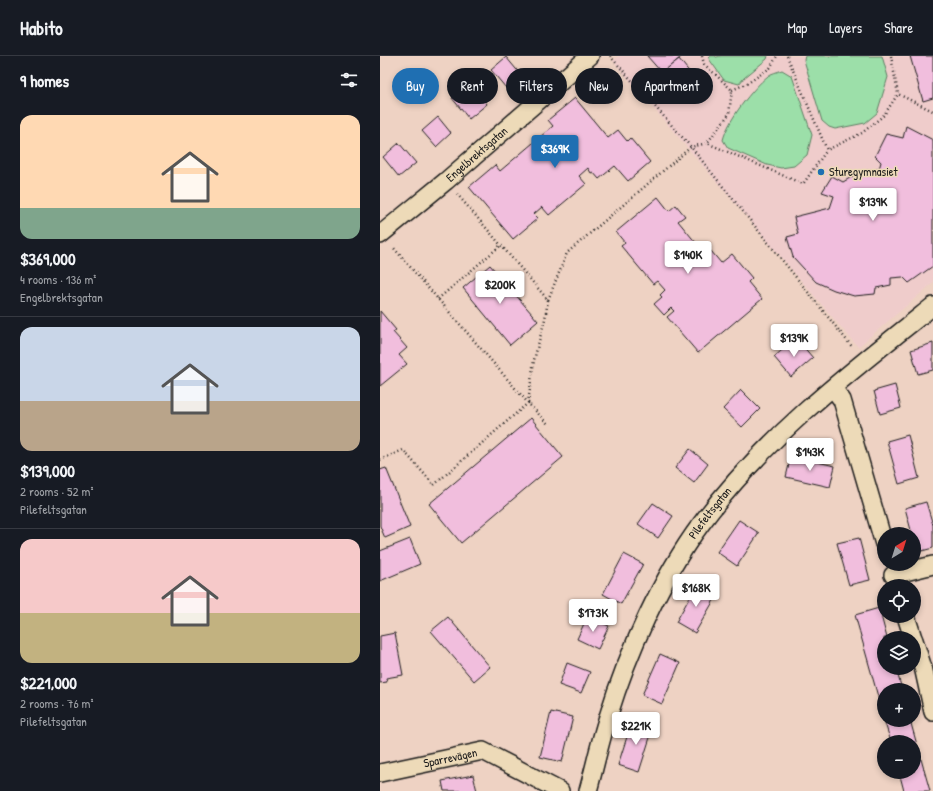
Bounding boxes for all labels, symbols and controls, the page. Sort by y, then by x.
text: Habito [20,15,63,41]
text: Map [787,18,807,37]
text: Layers [829,18,862,37]
text: Share [884,18,913,37]
chip: Buy [392,68,439,104]
chip: Rent [447,68,498,104]
chip: Filters [506,68,567,104]
chip: New [575,68,623,104]
chip: Apartment [631,68,713,104]
text: 9 homes [20,69,69,92]
icon: filters [338,69,360,91]
street label: Engelbrektsgatan [442,122,511,185]
pin: $369K [527,135,583,169]
text: $369K [540,139,570,157]
icon: home [154,141,226,213]
place label: Sturegymnasiet [829,163,899,180]
marker: Sturegymnasiet [816,167,826,177]
pin: $139K [845,188,901,222]
text: $139K [859,192,887,210]
pin: $140K [660,241,716,275]
text: $140K [674,245,702,263]
text: $369,000 [20,247,76,270]
text: 4 rooms · 136 m² [20,270,96,288]
pin: $200K [472,271,528,305]
text: $200K [484,275,516,293]
text: Engelbrektsgatan [20,288,103,306]
pin: $139K [766,324,822,358]
text: $139K [780,328,808,346]
icon: home [154,353,226,425]
pin: $143K [782,438,838,472]
text: $143K [796,442,824,460]
text: $139,000 [20,459,75,482]
text: 2 rooms · 52 m² [20,482,93,500]
street label: Pilefeltsgatan [684,483,735,542]
text: Pilefeltsgatan [20,500,87,518]
north arrow [877,527,921,571]
map controls [877,527,921,779]
icon: home [154,565,226,637]
pin: $168K [668,574,724,608]
text: $168K [682,578,710,596]
button: locate [877,579,921,623]
pin: $173K [565,599,621,633]
text: $173K [578,603,608,621]
button: layers [877,631,921,675]
text: $221,000 [20,671,77,694]
button: + [877,683,921,727]
text: 2 rooms · 76 m² [20,694,93,712]
text: Pilefeltsgatan [20,712,87,730]
pin: $221K [608,712,664,746]
text: $221K [621,716,651,734]
button: − [877,735,921,779]
street label: Sparrevägen [422,743,479,771]

